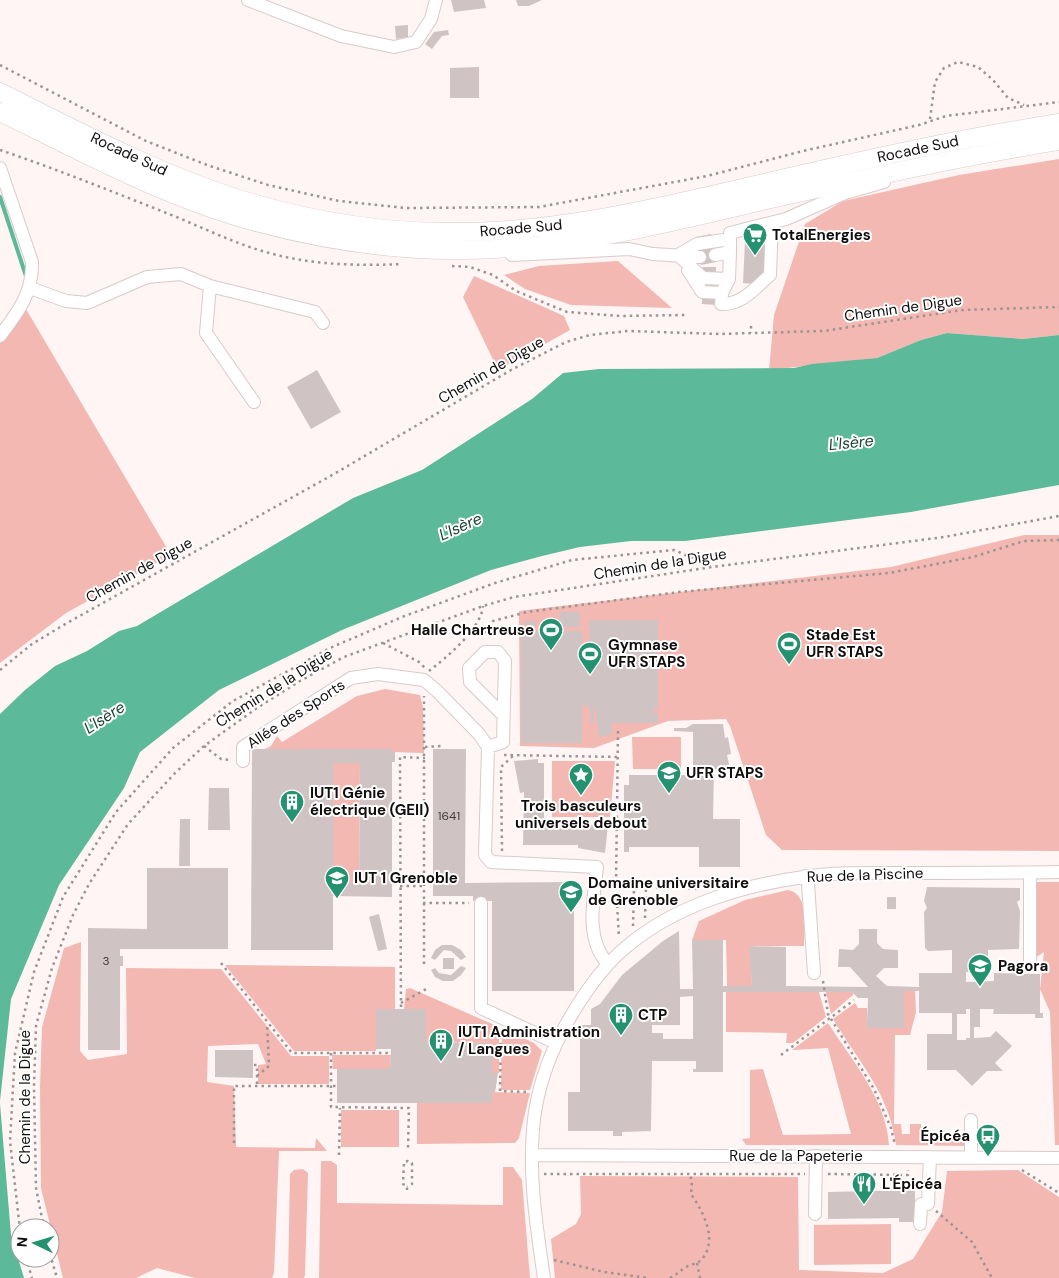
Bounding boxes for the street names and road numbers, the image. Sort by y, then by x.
street label: Rocade Sud [87,127,171,181]
street label: Rocade Sud [875,131,961,167]
street label: Rocade Sud [479,214,563,242]
street label: Chemin de Digue [843,290,963,326]
street label: Chemin de Digue [435,332,547,408]
street label: Chemin de Digue [82,532,196,608]
street label: Chemin de la Digue [592,544,728,584]
street label: Chemin de la Digue [212,644,336,732]
street label: Allée des Sports [243,675,349,753]
street label: Rue de la Piscine [806,863,924,887]
street label: Chemin de la Digue [15,1030,35,1164]
street label: Rue de la Papeterie [729,1146,863,1166]

